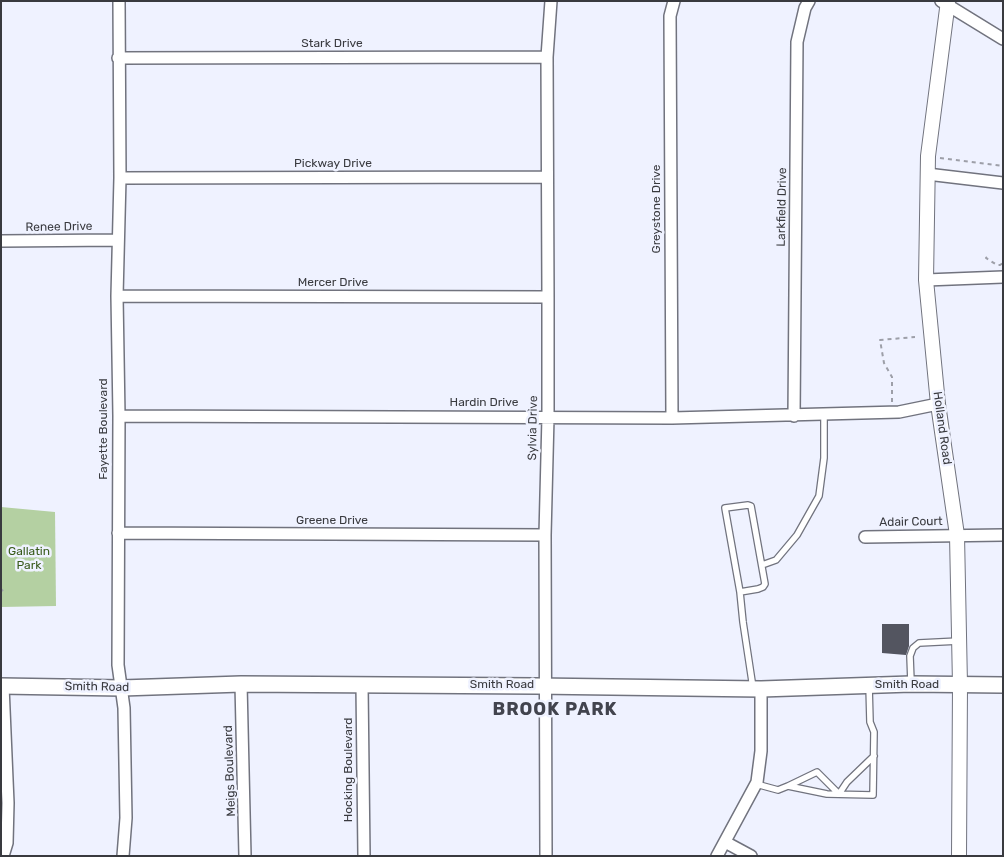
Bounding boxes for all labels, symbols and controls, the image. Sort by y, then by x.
street label: Stark Drive [301,37,363,51]
street label: Pickway Drive [294,157,372,171]
street label: Greystone Drive [650,164,664,254]
street label: Larkfield Drive [774,167,790,247]
street label: Renee Drive [25,219,93,235]
street label: Mercer Drive [298,276,368,290]
street label: Fayette Boulevard [97,378,111,480]
street label: Holland Road [930,391,954,465]
street label: Sylvia Drive [525,395,541,461]
street label: Hardin Drive [450,396,518,410]
street label: Greene Drive [296,514,368,528]
street label: Adair Court [879,514,943,530]
park label: Gallatin Park [8,545,50,573]
street label: Smith Road [470,678,534,692]
street label: Smith Road [875,678,939,692]
street label: Smith Road [65,679,129,695]
district label: BROOK PARK [491,699,619,721]
street label: Hocking Boulevard [342,718,356,822]
street label: Meigs Boulevard [221,725,239,817]

